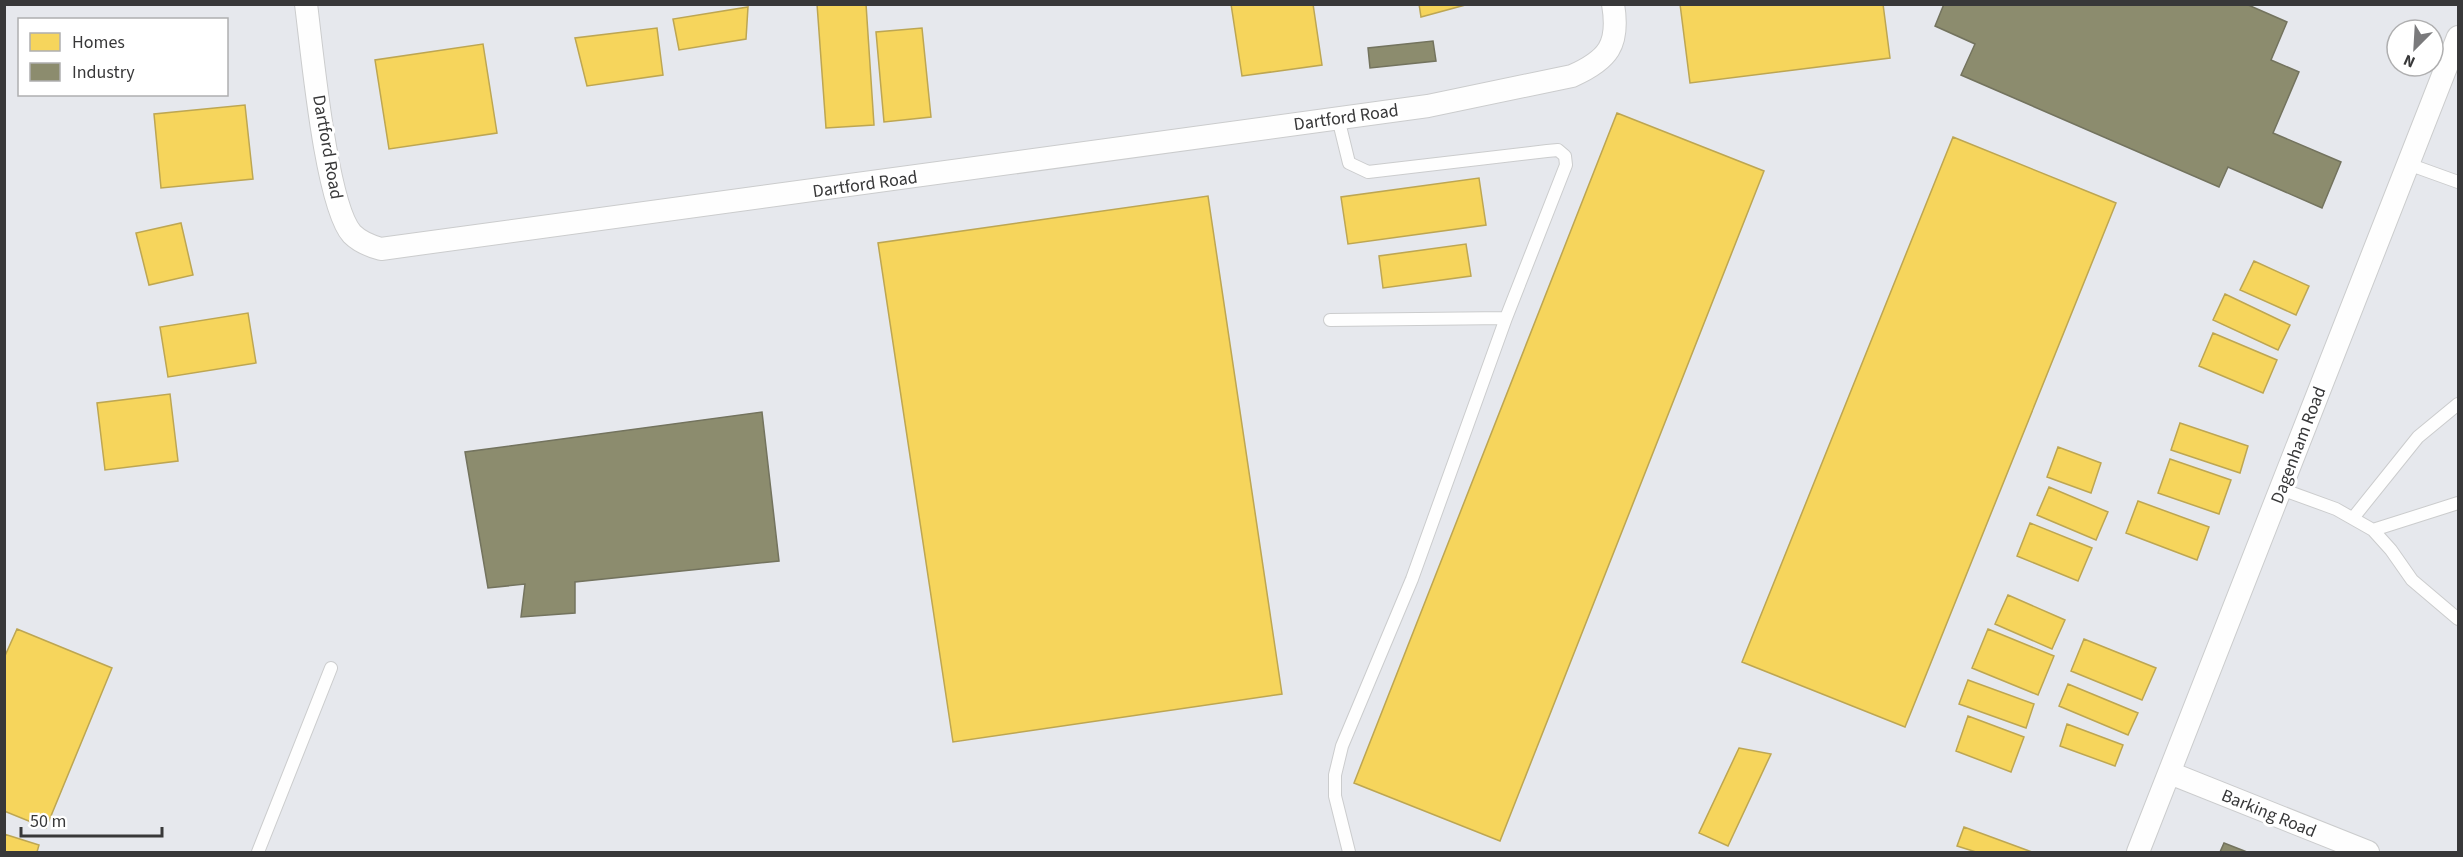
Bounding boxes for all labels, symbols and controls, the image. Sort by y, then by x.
legend [18,18,228,96]
north arrow [2385,18,2445,78]
text: Homes [72,30,125,55]
text: N [2400,49,2419,73]
text: Industry [72,60,135,85]
street label: Dartford Road [306,93,349,201]
street label: Dartford Road [1292,98,1400,137]
street label: Dartford Road [811,165,919,204]
street label: Dagenham Road [2265,383,2332,507]
street label: Barking Road [2218,783,2320,844]
scale bar [21,800,162,838]
text: 50 m [30,809,66,834]

